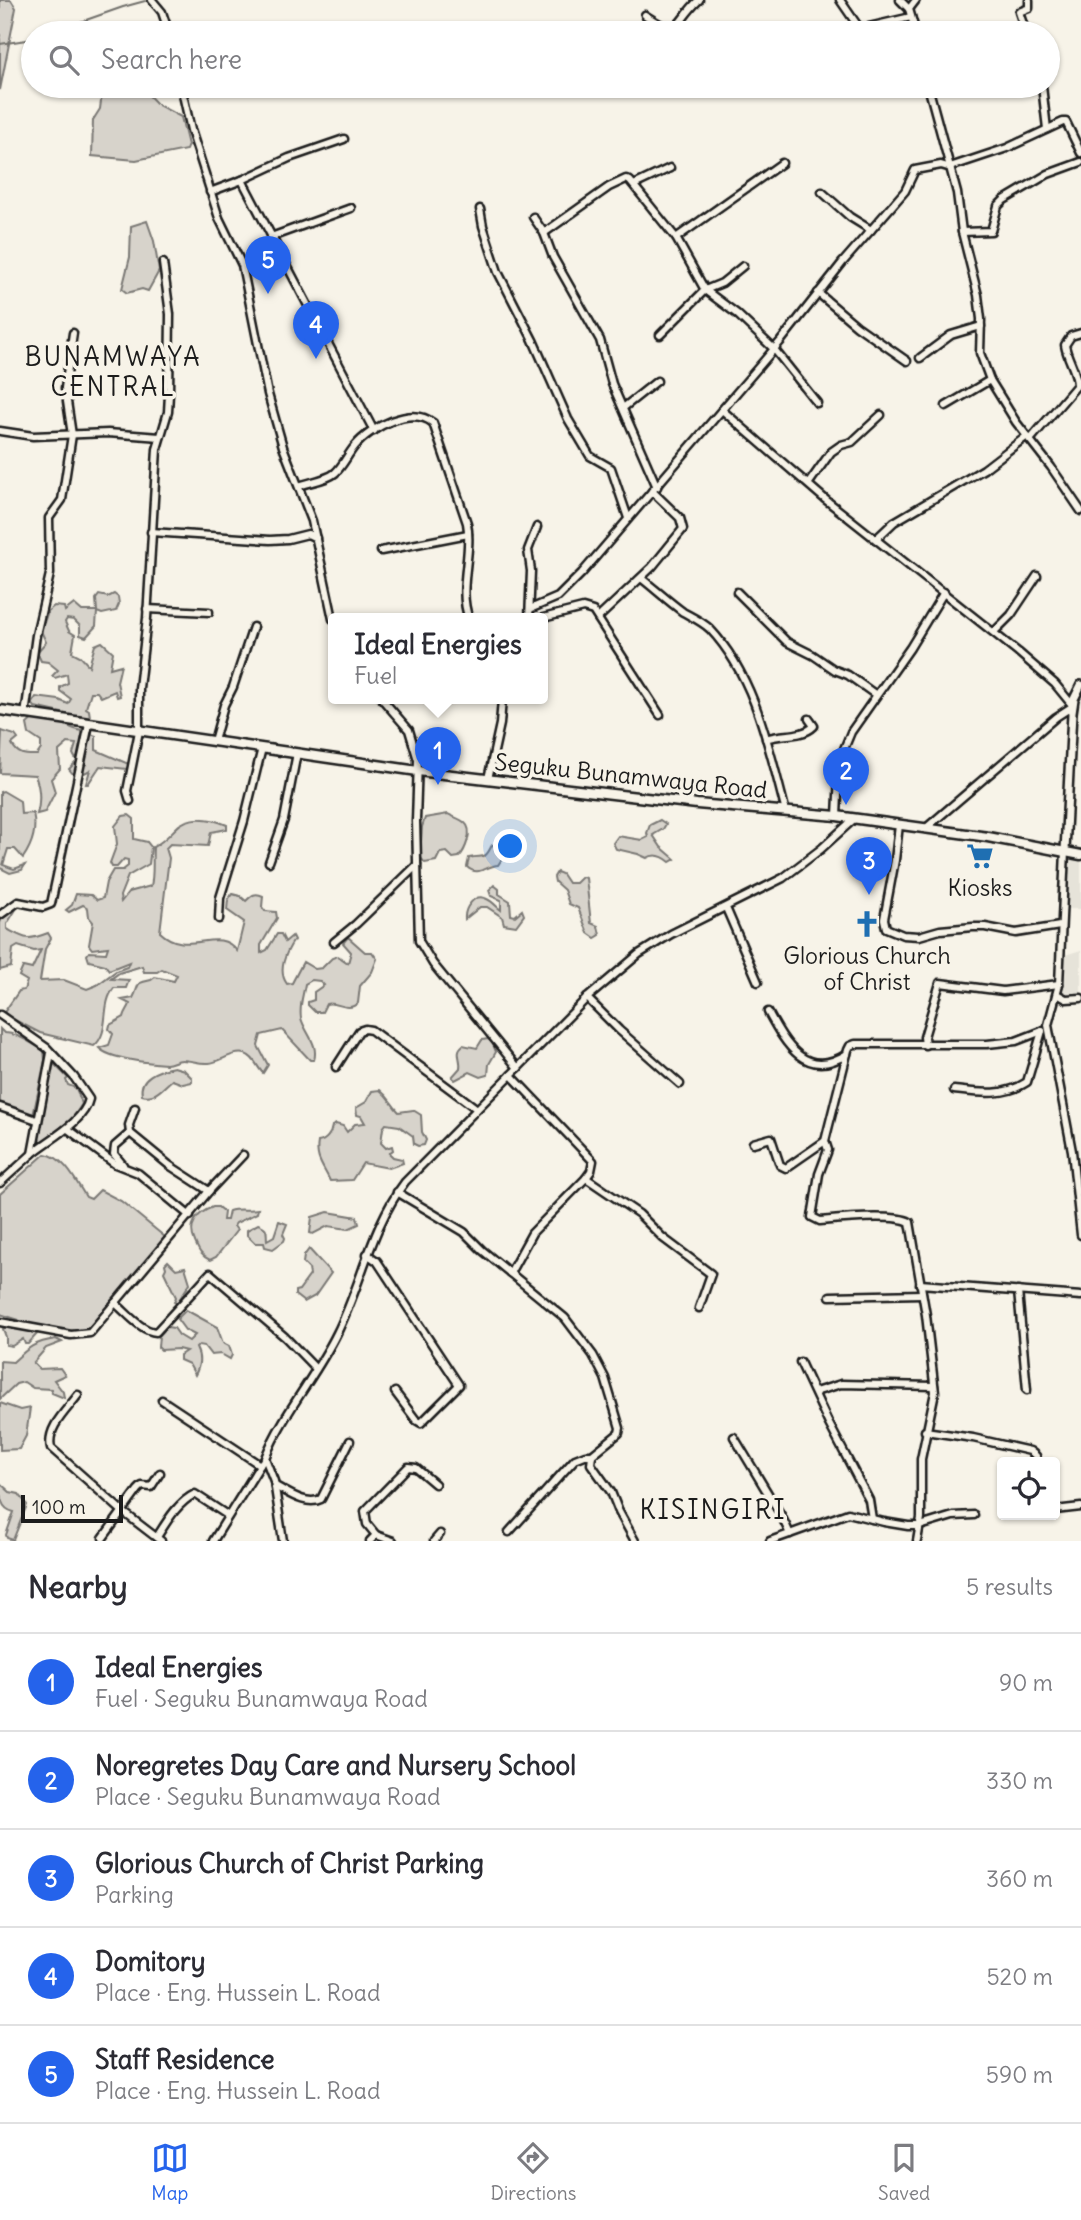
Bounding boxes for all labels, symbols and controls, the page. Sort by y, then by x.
search box [21,21,1060,98]
icon: search [45,41,83,79]
text: Search here [101,43,242,76]
pin: 5 [245,236,291,294]
pin: 4 [293,301,339,359]
district label: BUNAMWAYA CENTRAL [24,340,202,403]
popup [328,613,548,704]
text: Ideal Energies [354,628,522,661]
text: Fuel [354,661,397,690]
pin: 1 [415,727,461,785]
street label: Seguku Bunamwaya Road [493,747,769,804]
pin: 2 [823,747,869,805]
your location [493,829,527,863]
pin: 3 [846,837,892,895]
supermarket icon: Kiosks [965,841,995,871]
place label: Kiosks [948,873,1012,902]
church icon: Glorious Church of Christ [852,909,882,939]
place label: Glorious Church of Christ [783,941,951,996]
map controls [997,1457,1060,1520]
button: locate [997,1457,1060,1520]
scale bar [21,1492,122,1524]
district label: KISINGIRI [639,1493,787,1526]
text: 100 m [32,1495,86,1519]
text: Nearby [28,1568,128,1606]
text: 5 results [966,1572,1053,1601]
text: Ideal Energies [95,1651,263,1684]
text: 1 [46,1668,56,1697]
text: 90 m [999,1668,1053,1697]
text: Fuel · Seguku Bunamwaya Road [95,1684,428,1713]
text: Noregretes Day Care and Nursery School [95,1749,576,1782]
text: 2 [45,1766,57,1795]
text: 330 m [986,1766,1053,1795]
text: Place · Seguku Bunamwaya Road [95,1782,440,1811]
text: Glorious Church of Christ Parking [95,1847,484,1880]
text: 3 [44,1864,58,1893]
text: 360 m [986,1864,1053,1893]
text: Parking [95,1880,174,1909]
text: Domitory [95,1945,205,1978]
text: 4 [44,1962,58,1991]
text: 520 m [986,1962,1053,1991]
text: Place · Eng. Hussein L. Road [95,1978,380,2007]
text: Staff Residence [95,2043,274,2076]
text: 5 [44,2060,58,2089]
text: 590 m [986,2060,1053,2089]
text: Place · Eng. Hussein L. Road [95,2076,380,2105]
tab: Map [151,2139,189,2205]
tab: Directions [491,2139,576,2205]
tab: Saved [878,2139,930,2205]

